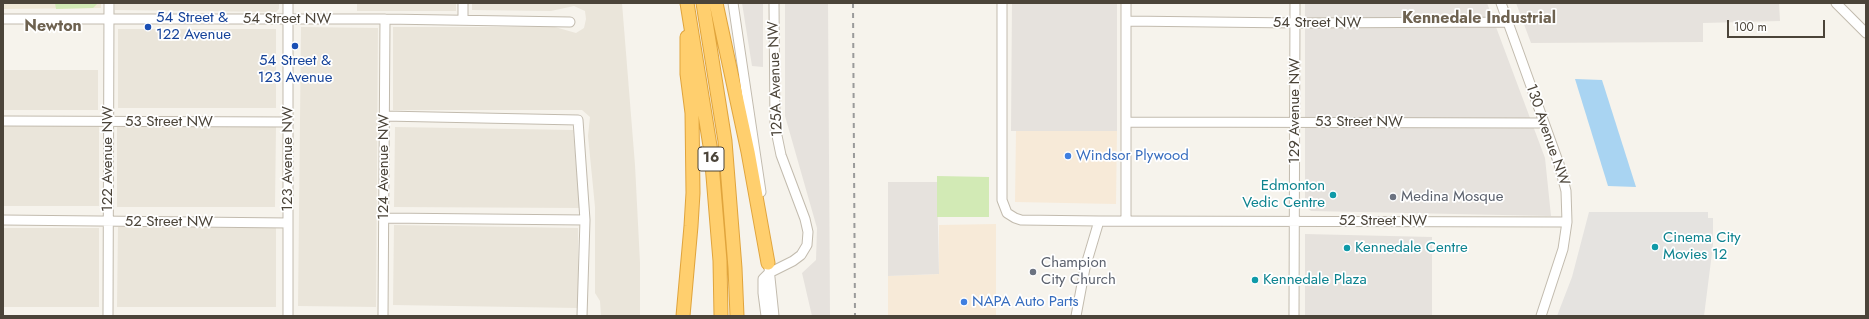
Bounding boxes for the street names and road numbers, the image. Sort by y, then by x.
street label: 54 Street NW [243,10,331,28]
street label: 54 Street NW [1273,14,1361,32]
street label: 125A Avenue NW [765,21,787,137]
street label: 129 Avenue NW [1286,58,1304,164]
street label: 130 Avenue NW [1521,82,1573,188]
street label: 122 Avenue NW [99,106,117,212]
street label: 123 Avenue NW [279,106,297,212]
street label: 53 Street NW [125,113,213,131]
street label: 53 Street NW [1315,113,1403,131]
street label: 124 Avenue NW [375,114,393,220]
road number: 16 [698,147,724,171]
street label: 52 Street NW [1339,212,1427,230]
street label: 52 Street NW [125,213,213,231]

